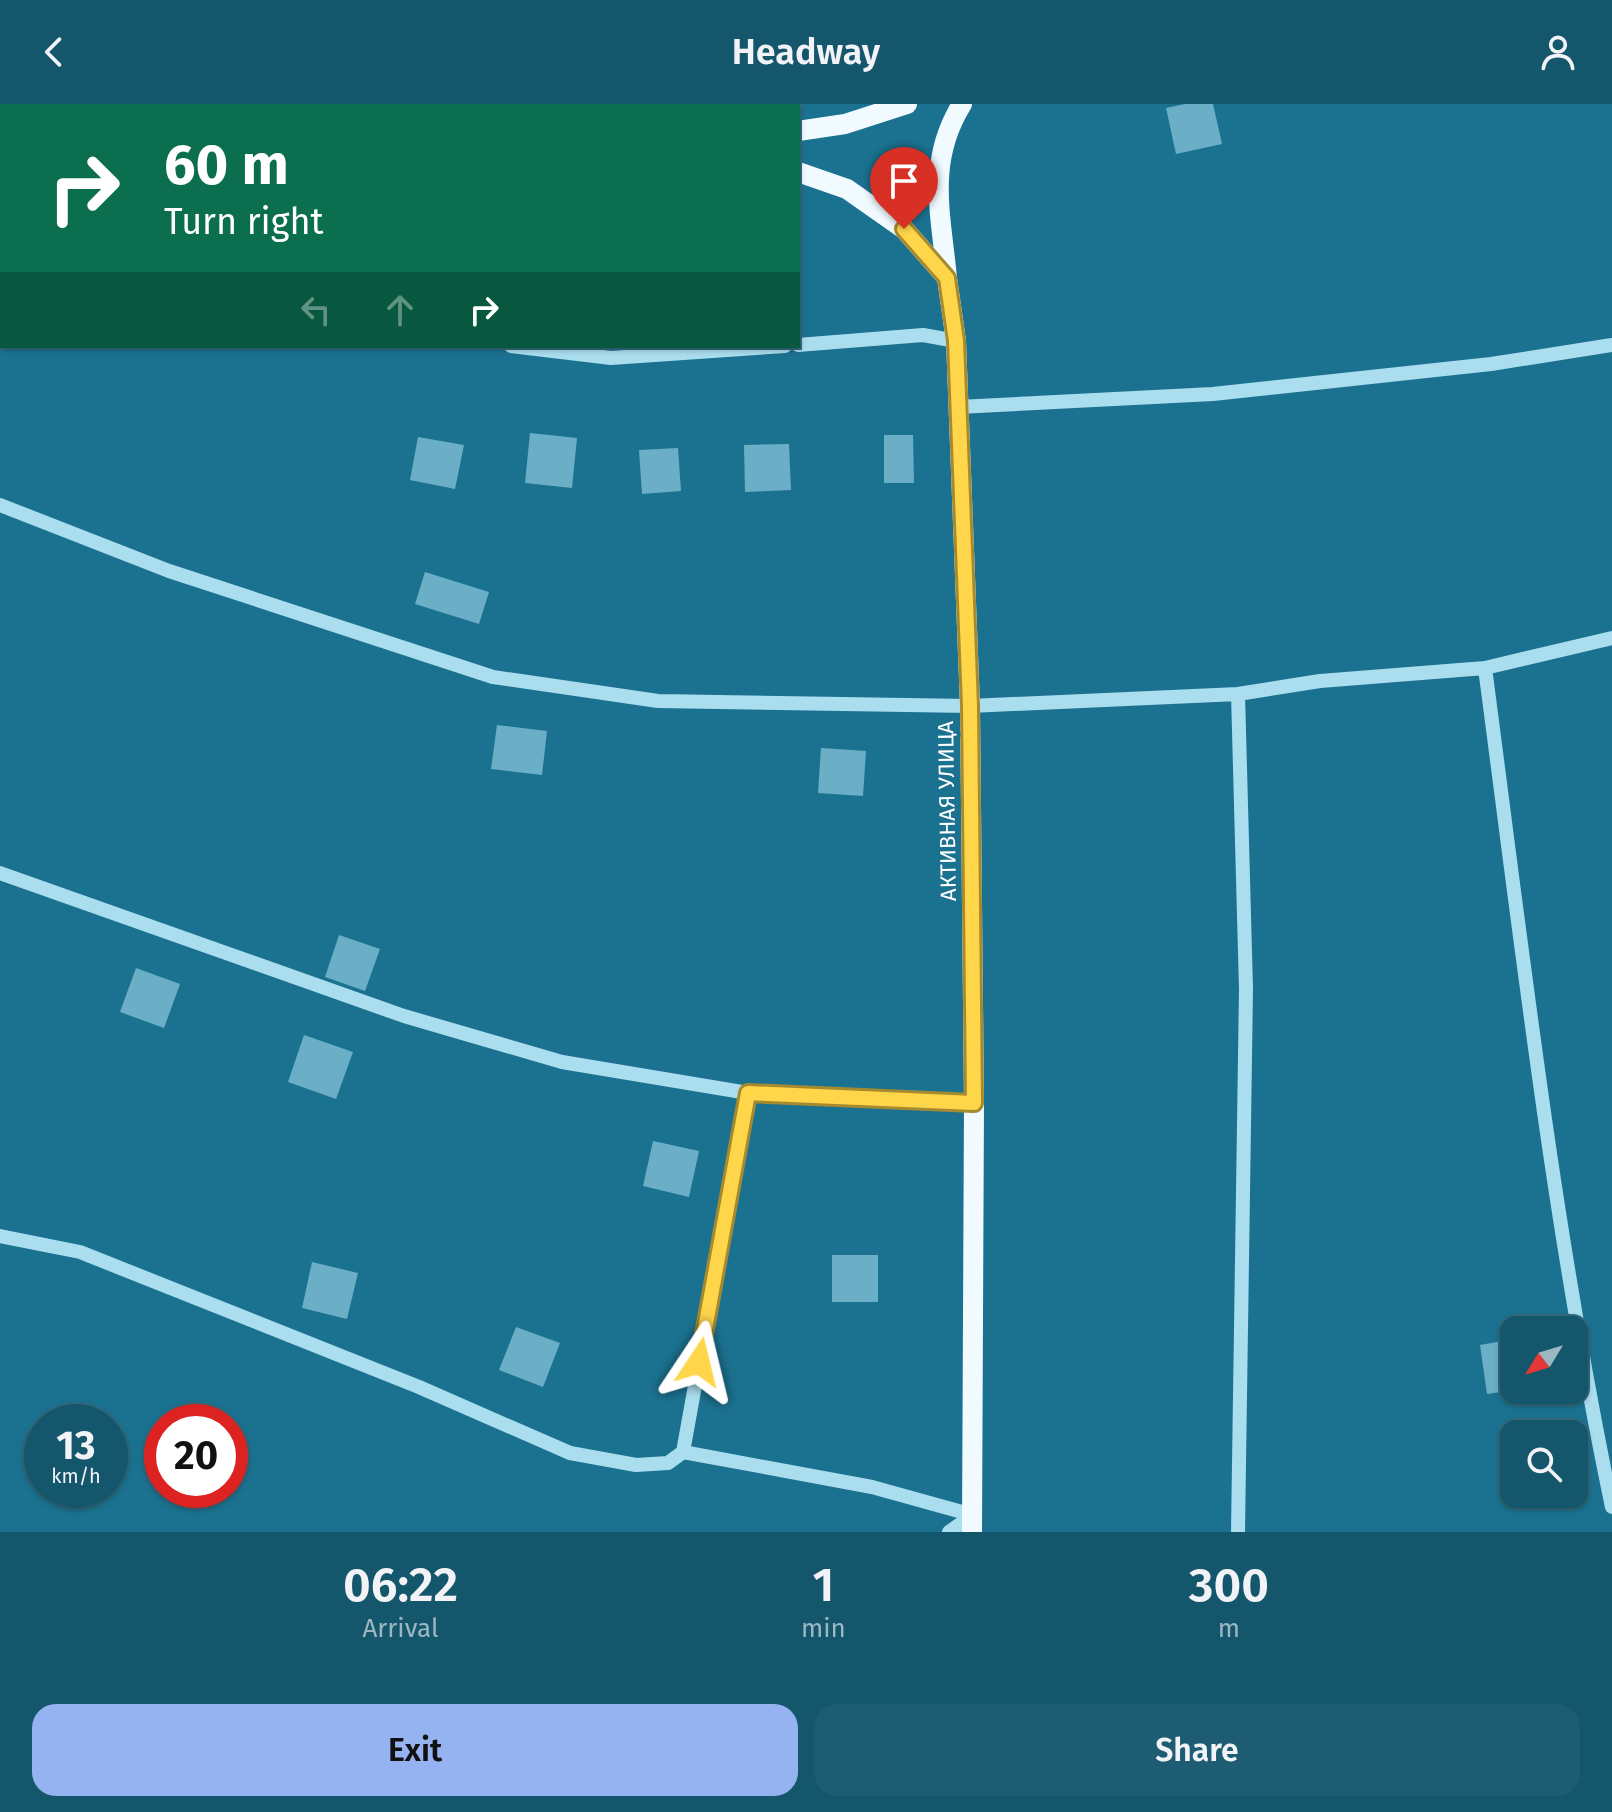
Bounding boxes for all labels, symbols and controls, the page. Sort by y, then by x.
icon: back [32,30,76,74]
text: Headway [732,30,880,74]
icon: person [1536,30,1580,74]
text: 60 m [164,132,289,199]
icon: right [32,136,136,240]
pin [870,147,938,229]
icon: arrive [882,159,926,203]
text: Turn right [164,200,324,244]
icon: left [294,288,338,332]
icon: ahead [378,288,422,332]
icon: right [462,288,506,332]
street label: АКТИВНАЯ УЛИЦА [932,720,962,901]
north arrow [1500,1316,1588,1404]
map controls [1500,1316,1588,1508]
position arrow [657,1320,741,1404]
speed limit sign: 20 [144,1404,248,1508]
button: search [1500,1420,1588,1508]
text: 13 [56,1422,96,1470]
text: km/h [51,1464,101,1488]
text: 06:22 [343,1556,458,1614]
text: 1 [812,1556,834,1614]
text: 300 [1189,1556,1269,1614]
text: Arrival [362,1613,439,1644]
text: min [801,1613,846,1644]
text: m [1218,1613,1240,1644]
button: Exit [32,1704,798,1796]
button: Share [814,1704,1580,1796]

